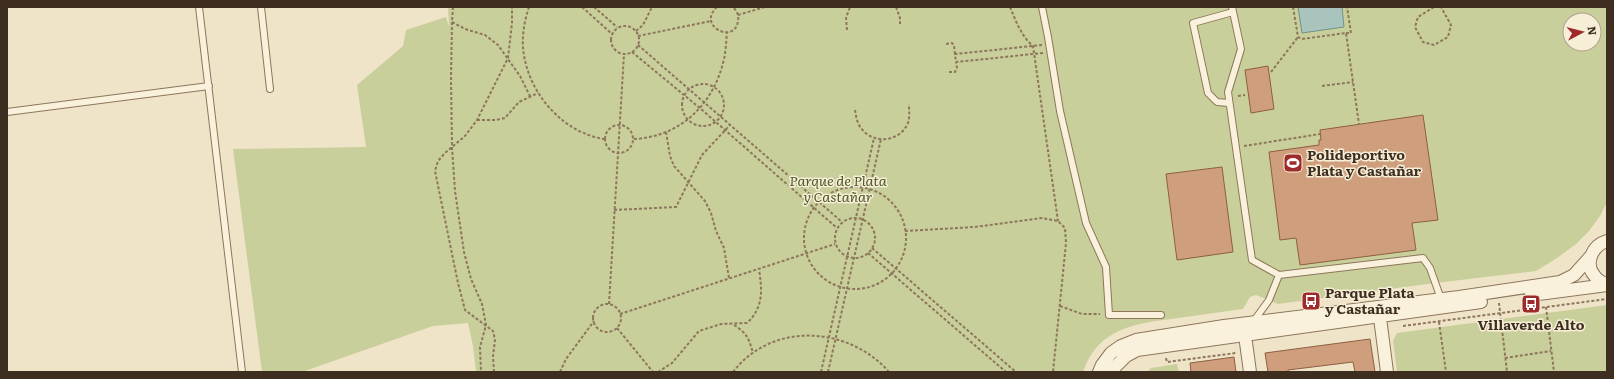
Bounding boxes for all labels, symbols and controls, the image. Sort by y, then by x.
north arrow [1562,12,1602,52]
text: N [1584,25,1601,36]
place label: Polideportivo Plata y Castañar [1307,144,1422,180]
sports icon: Polideportivo Plata y Castañar [1282,152,1304,174]
park label: Parque de Plata y Castañar [789,170,887,206]
place label: Parque Plata y Castañar [1325,282,1415,318]
bus stop icon: Parque Plata y Castañar [1300,290,1322,312]
bus stop icon: Villaverde Alto [1520,293,1542,315]
place label: Villaverde Alto [1478,314,1585,334]

